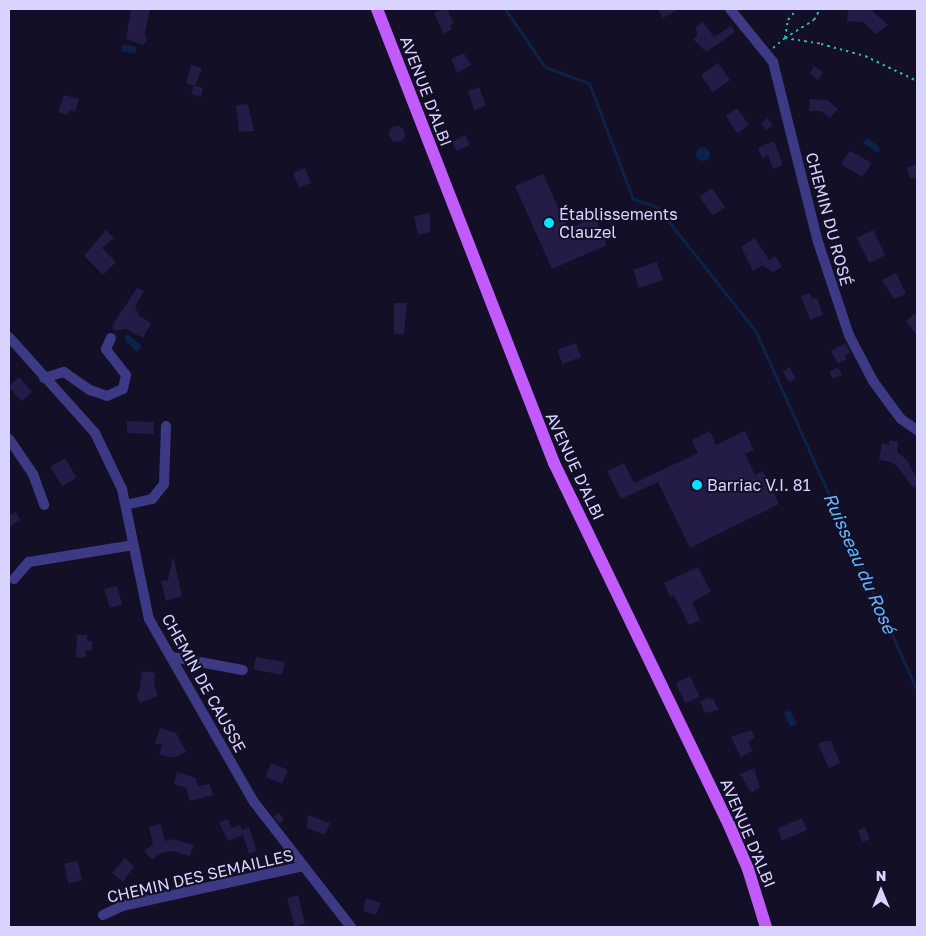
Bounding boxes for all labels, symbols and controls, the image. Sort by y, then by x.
street label: AVENUE D'ALBI [396,33,456,149]
street label: CHEMIN DU ROSÉ [802,150,856,288]
place label: Établissements Clauzel [559,204,678,242]
marker: Établissements Clauzel [543,217,555,229]
street label: AVENUE D'ALBI [542,409,608,523]
place label: Barriac V.I. 81 [707,475,810,495]
marker: Barriac V.I. 81 [691,479,703,491]
water label: Ruisseau du Rosé [819,489,901,637]
street label: CHEMIN DE CAUSSE [158,610,250,756]
street label: AVENUE D'ALBI [716,776,780,890]
street label: CHEMIN DES SEMAILLES [105,845,295,907]
north arrow [856,866,906,916]
text: N [876,867,886,884]

